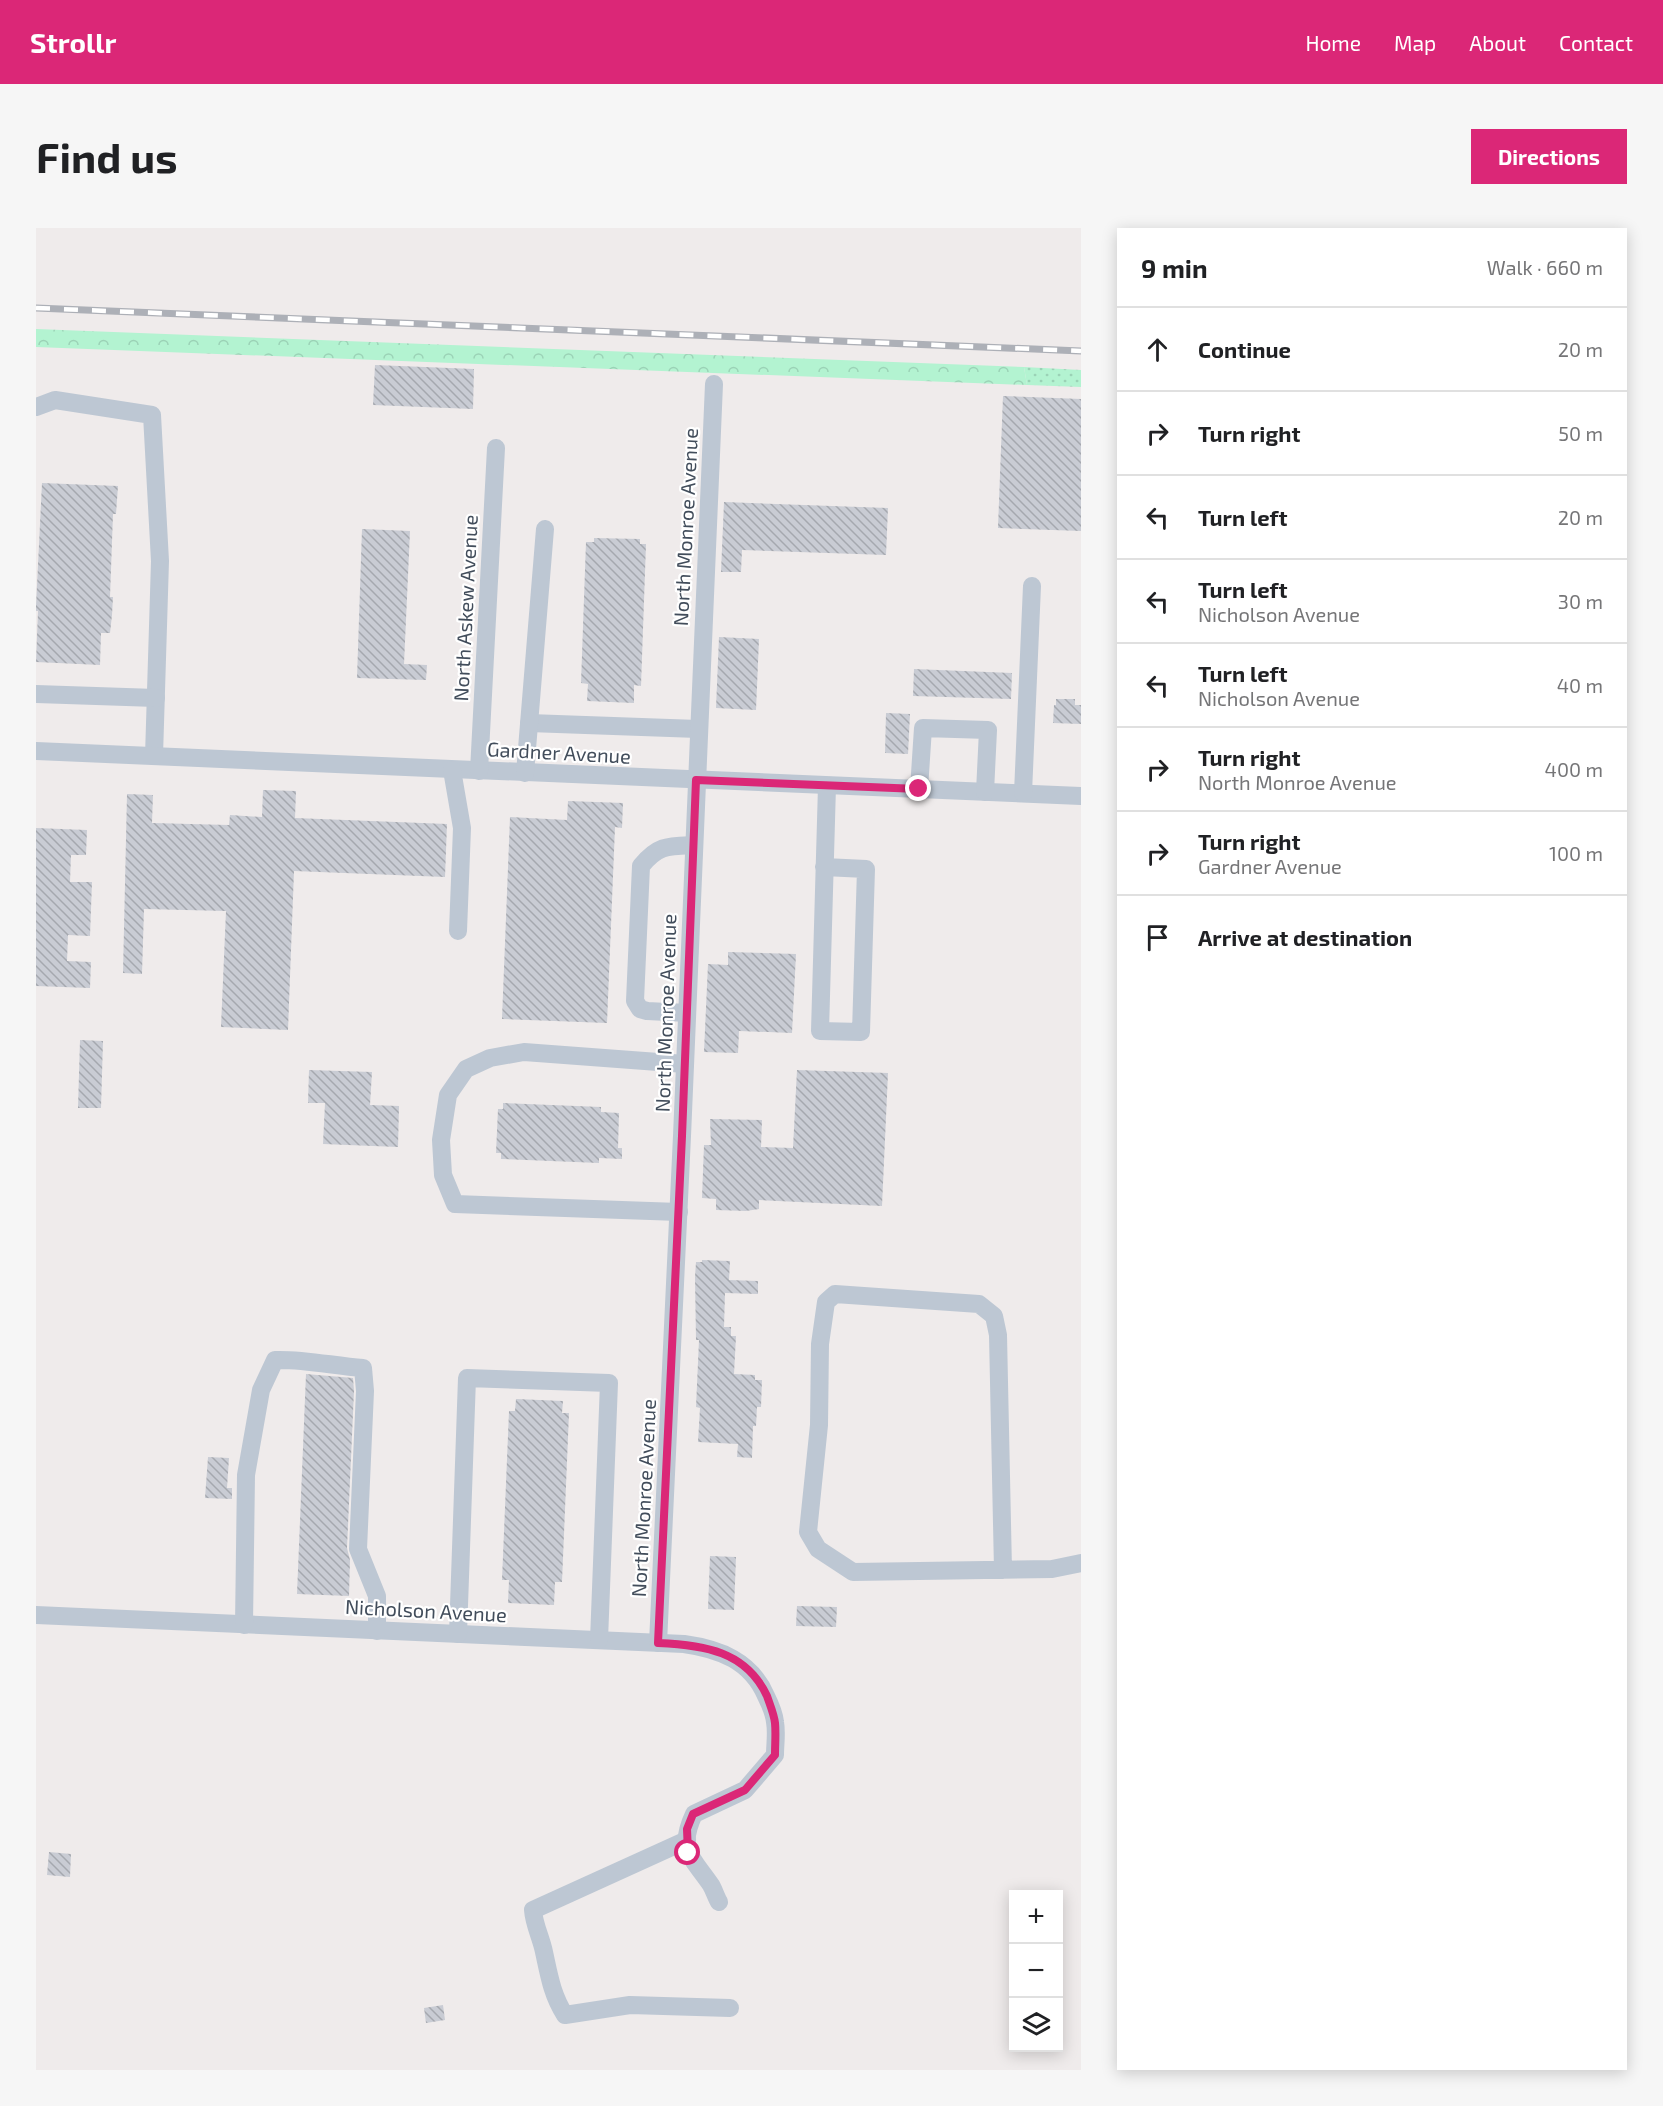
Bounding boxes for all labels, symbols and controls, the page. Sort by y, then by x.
text: Strollr [30,25,116,59]
text: Home [1305,30,1361,55]
text: Map [1394,30,1436,55]
text: About [1469,30,1526,55]
text: Contact [1559,30,1633,55]
button: Directions [1471,129,1627,184]
text: Find us [36,131,178,181]
text: 9 min [1141,252,1208,283]
text: Walk · 660 m [1487,255,1603,279]
icon: ahead [1141,333,1174,366]
text: Continue [1198,336,1291,362]
text: 20 m [1558,337,1603,361]
icon: right [1141,417,1174,450]
text: Turn right [1198,420,1300,446]
text: 50 m [1558,421,1603,445]
street label: North Monroe Avenue [668,427,702,627]
icon: left [1141,501,1174,534]
text: Turn left [1198,504,1287,530]
text: 20 m [1558,505,1603,529]
street label: North Askew Avenue [448,514,482,702]
text: Turn left [1198,576,1287,602]
icon: left [1141,585,1174,618]
text: 30 m [1558,589,1603,613]
text: Nicholson Avenue [1198,602,1360,626]
text: Turn left [1198,660,1287,686]
icon: left [1141,669,1174,702]
text: 40 m [1557,673,1603,697]
text: Nicholson Avenue [1198,686,1360,710]
street label: Gardner Avenue [487,736,631,768]
text: Turn right [1198,744,1300,770]
icon: right [1141,753,1174,786]
text: 400 m [1545,757,1603,781]
text: North Monroe Avenue [1198,770,1397,794]
route end [905,775,931,801]
text: Turn right [1198,828,1300,854]
icon: right [1141,837,1174,870]
text: 100 m [1549,841,1603,865]
text: Gardner Avenue [1198,854,1342,878]
street label: North Monroe Avenue [650,913,680,1113]
icon: arrive [1141,921,1174,954]
text: Arrive at destination [1198,924,1412,950]
street label: North Monroe Avenue [626,1398,660,1598]
street label: Nicholson Avenue [345,1594,507,1626]
route start [674,1839,700,1865]
map controls [1009,1890,1063,2052]
button: + [1009,1890,1063,1944]
button: − [1009,1944,1063,1998]
button: layers [1009,1998,1063,2052]

